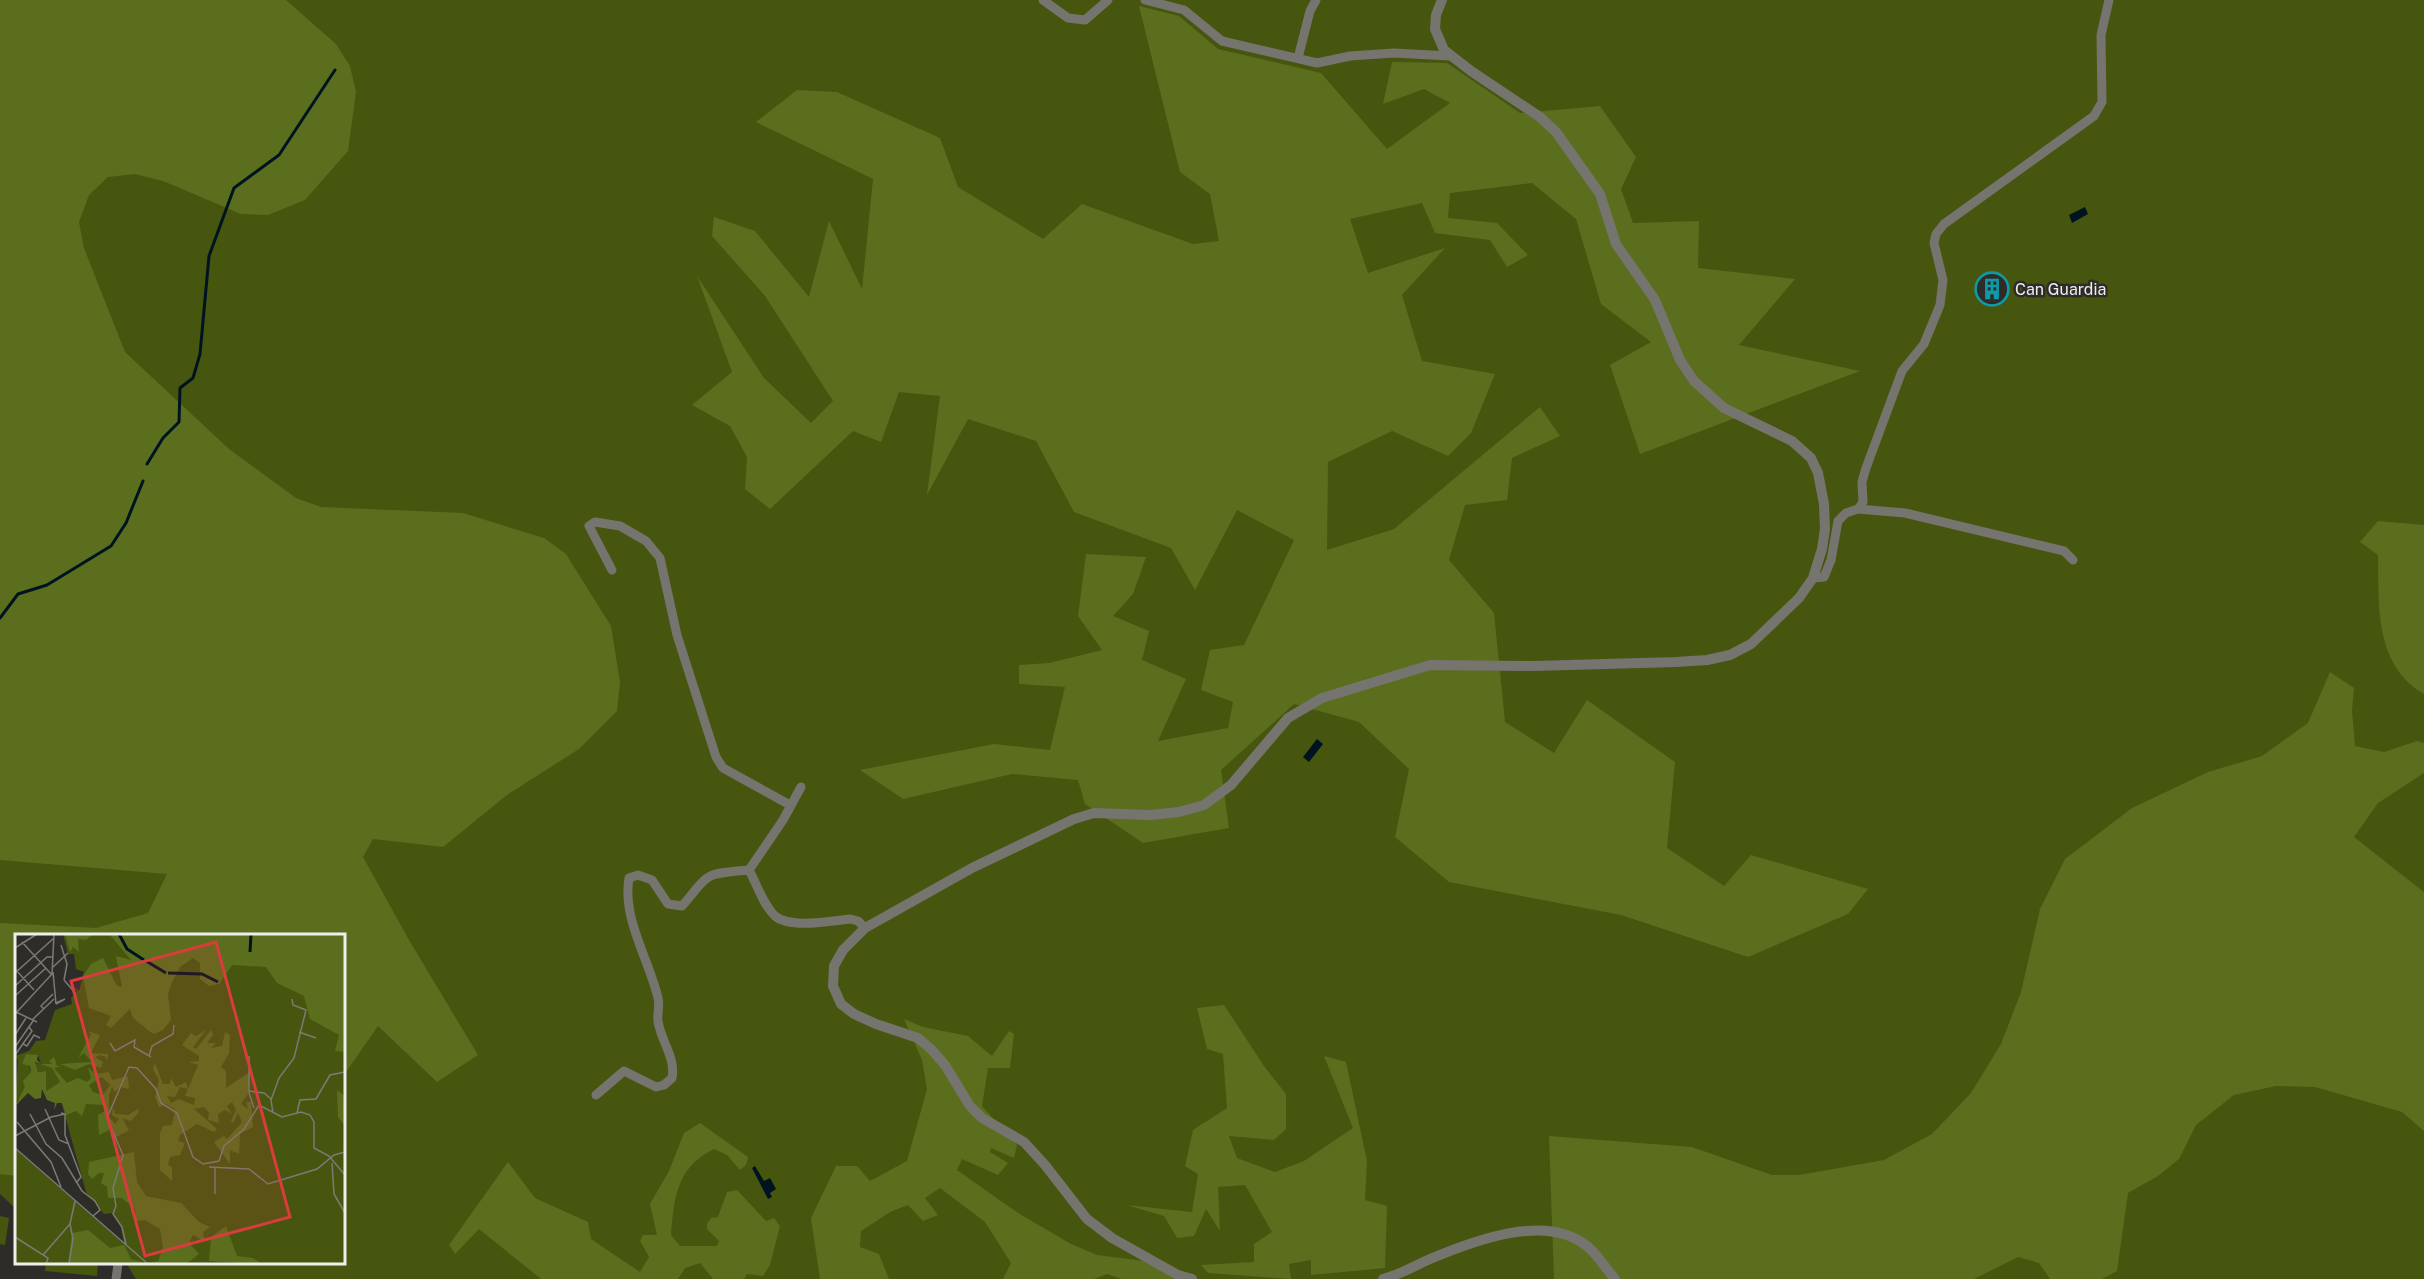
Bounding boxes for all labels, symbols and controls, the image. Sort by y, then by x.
building icon: Can Guardia [1974,271,2010,307]
place label: Can Guardia [2015,280,2106,299]
inset map [15,934,345,1264]

